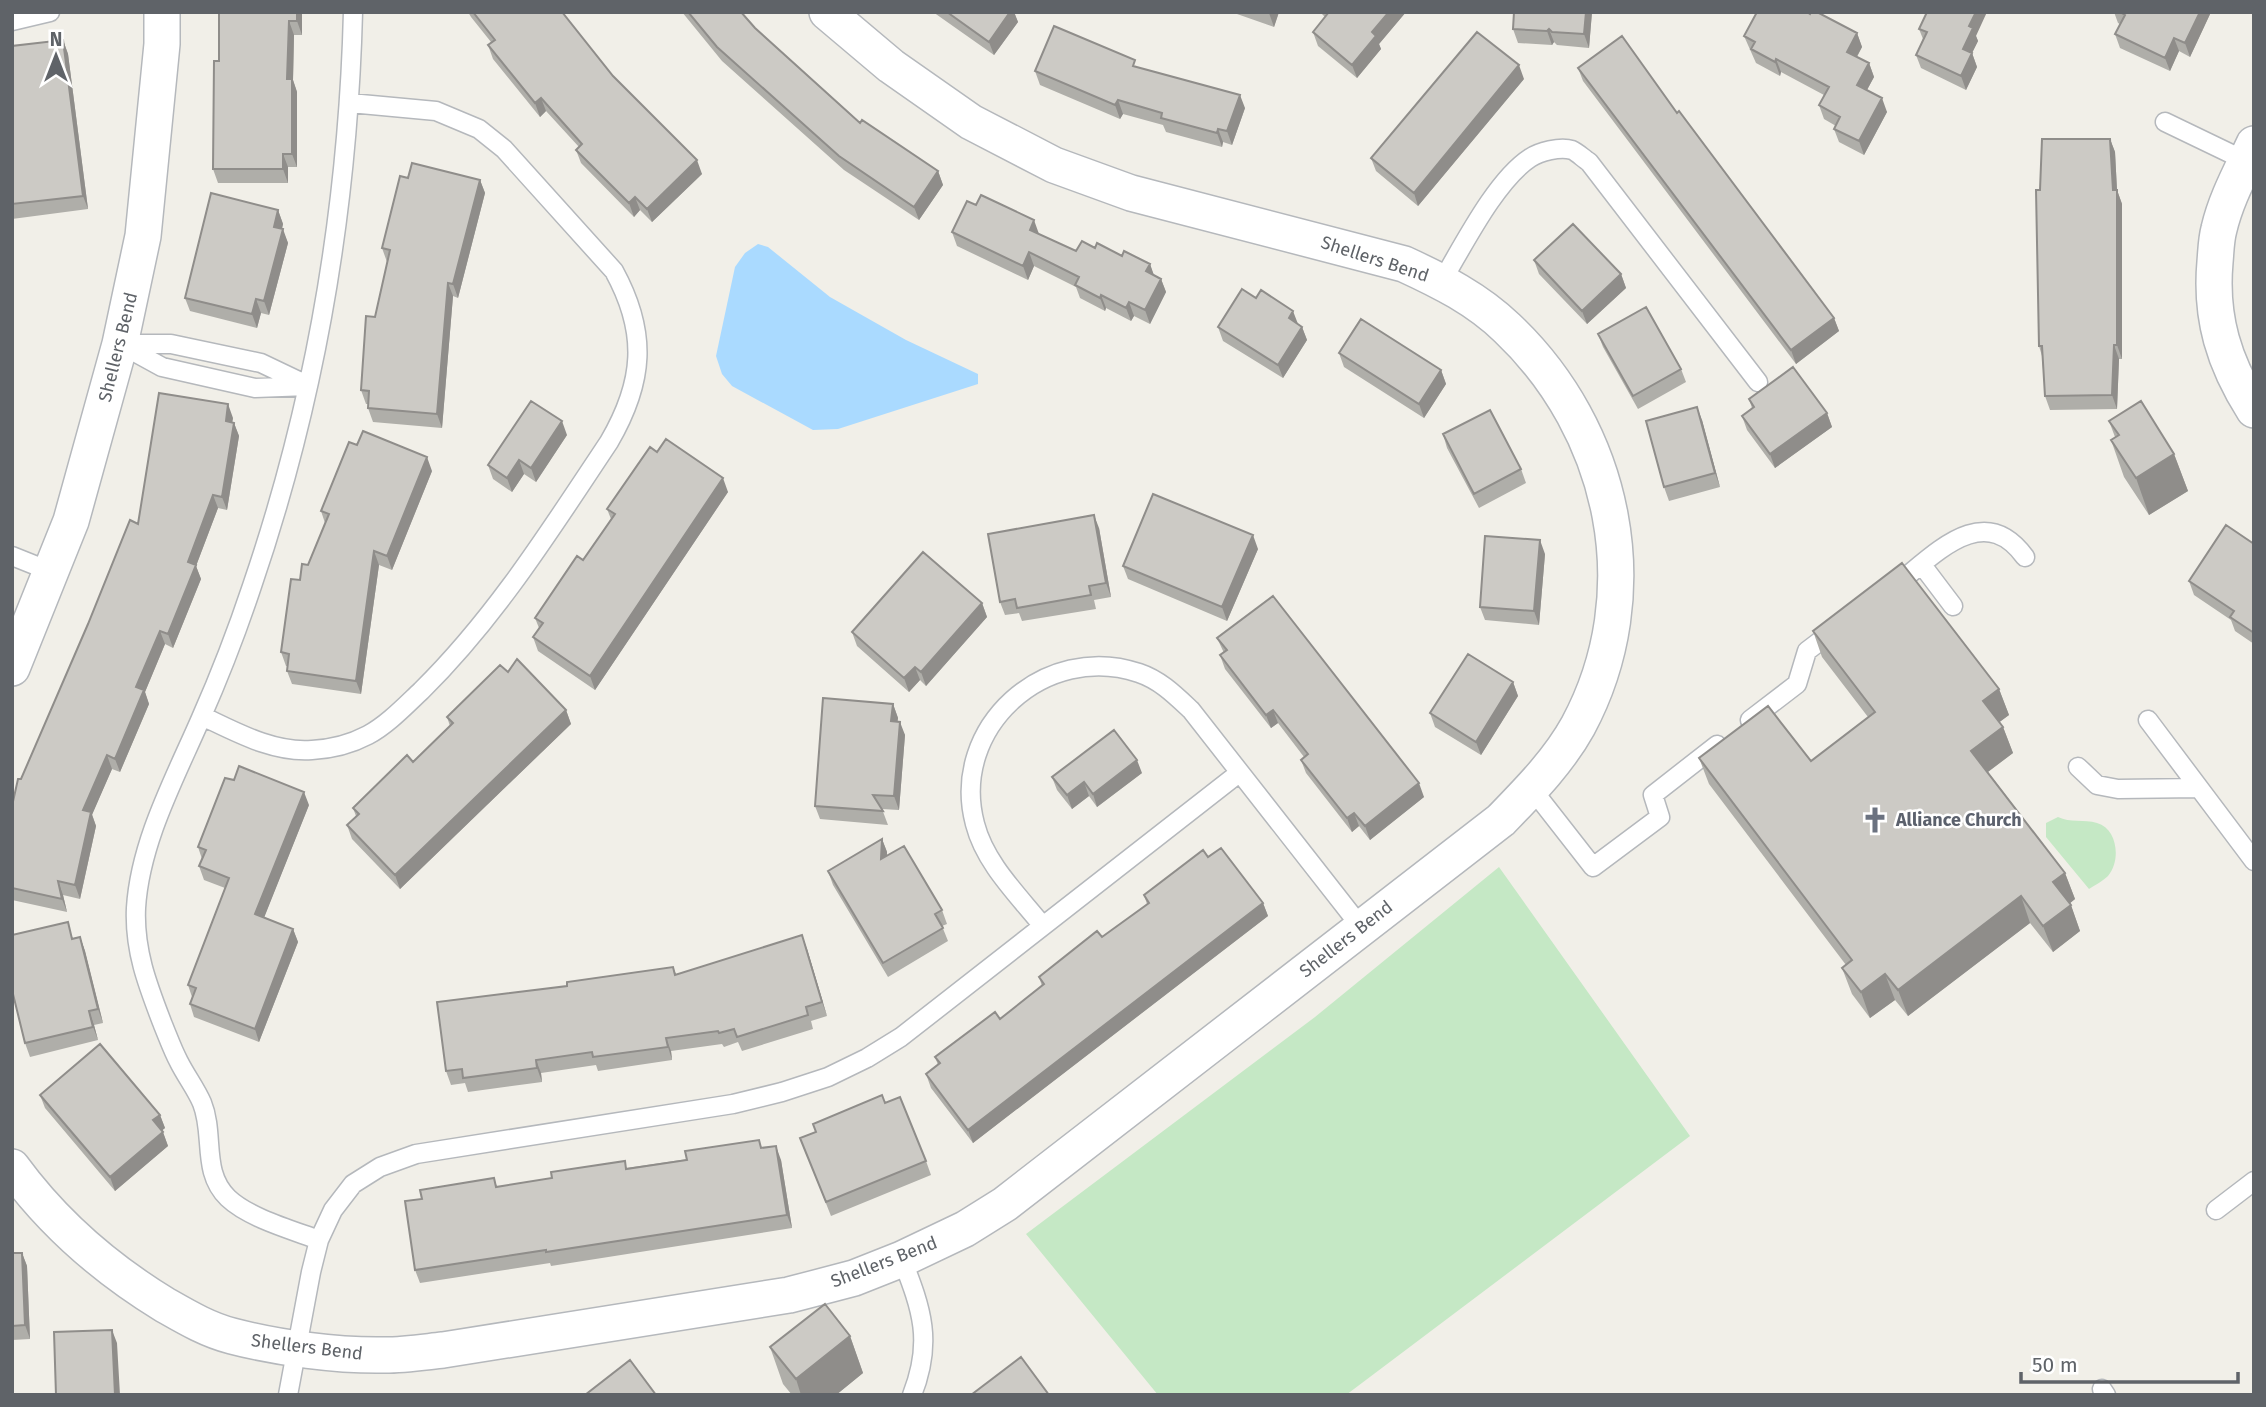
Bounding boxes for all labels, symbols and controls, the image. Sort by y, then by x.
north arrow [21,21,91,91]
text: N [50,28,62,51]
street label: Shellers Bend [1318,231,1432,287]
street label: Shellers Bend [94,290,142,404]
church icon: Alliance Church [1860,805,1890,835]
place label: Alliance Church [1895,809,2022,831]
street label: Shellers Bend [1295,896,1397,982]
street label: Shellers Bend [828,1232,940,1292]
street label: Shellers Bend [250,1329,364,1365]
scale bar [2021,1340,2238,1384]
text: 50 m [2032,1352,2078,1378]

